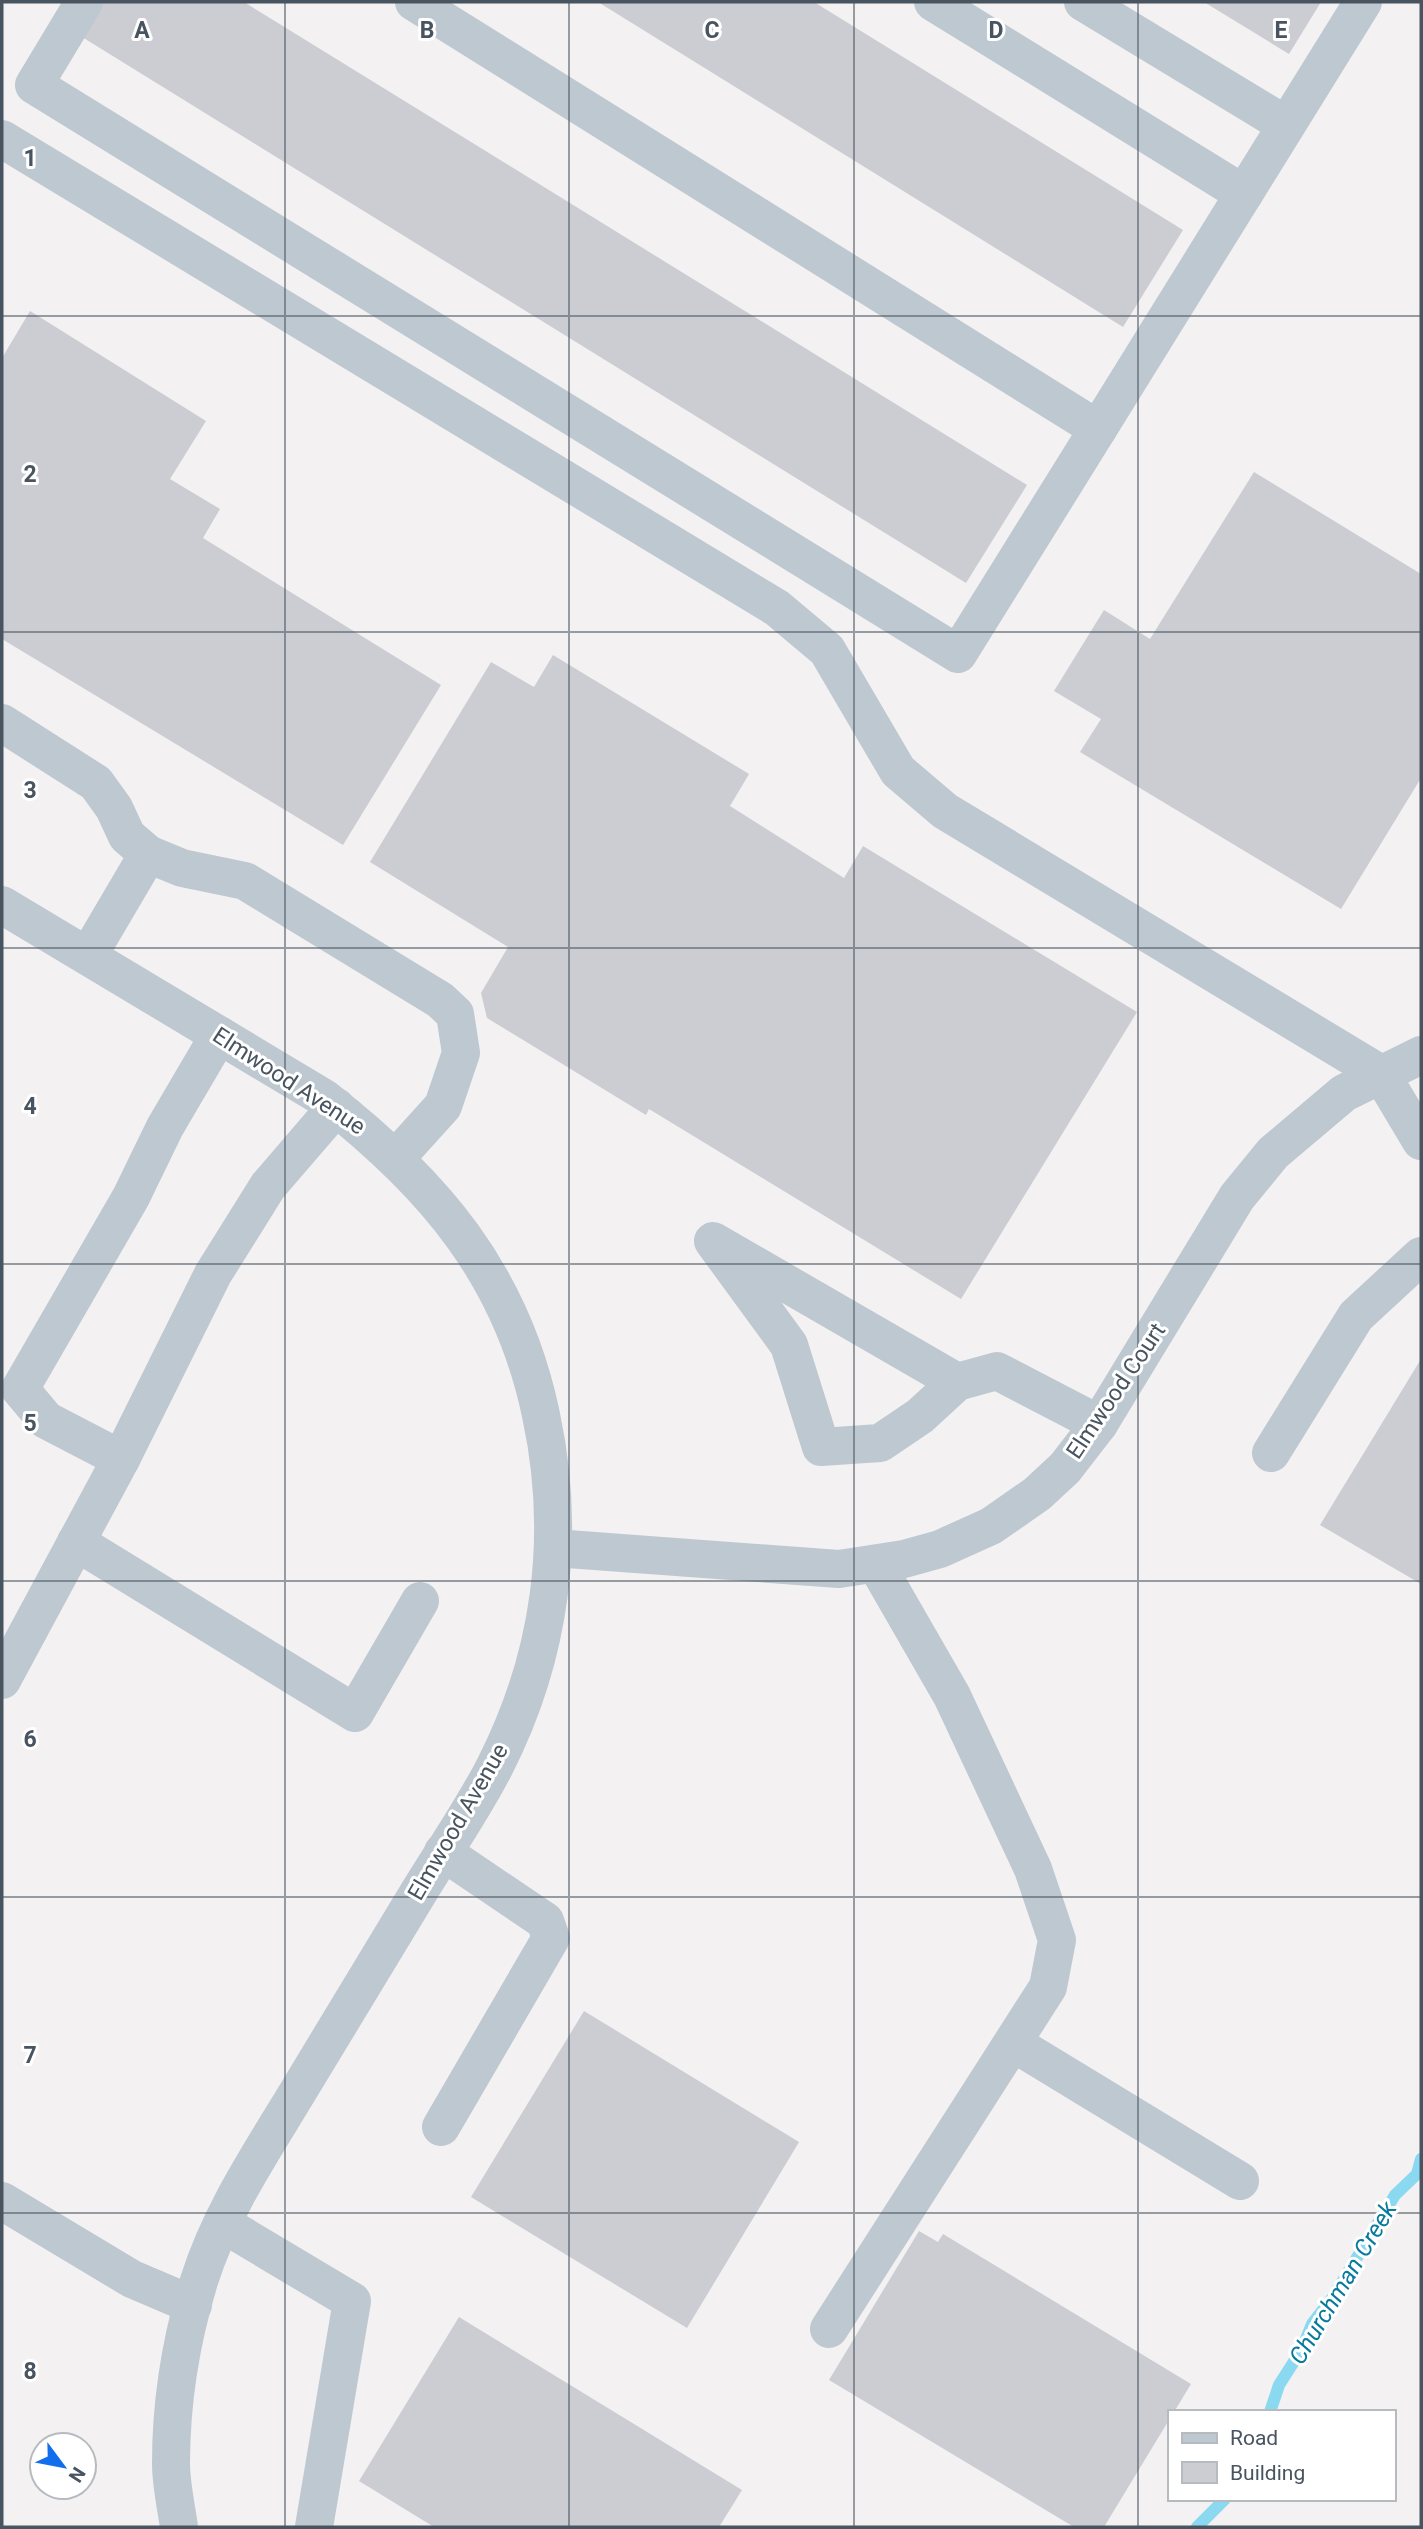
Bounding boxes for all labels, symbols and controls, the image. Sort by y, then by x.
text: A [134,17,150,44]
text: B [420,17,434,44]
text: C [704,17,720,44]
text: D [989,17,1003,44]
text: E [1275,17,1288,44]
text: 1 [23,145,37,172]
text: 2 [23,461,37,488]
text: 3 [23,777,37,804]
street label: Elmwood Avenue [208,1022,370,1140]
text: 4 [23,1093,37,1120]
street label: Elmwood Court [1061,1318,1171,1464]
text: 5 [23,1410,37,1437]
text: 6 [23,1726,37,1753]
street label: Elmwood Avenue [402,1739,514,1905]
text: 7 [23,2042,37,2069]
water label: Churchman Creek [1283,2196,1403,2369]
text: 8 [23,2358,37,2385]
legend [1168,2410,1395,2501]
text: Road [1230,2426,1278,2450]
north arrow [28,2431,98,2501]
text: Building [1230,2461,1305,2485]
text: N [64,2463,90,2487]

